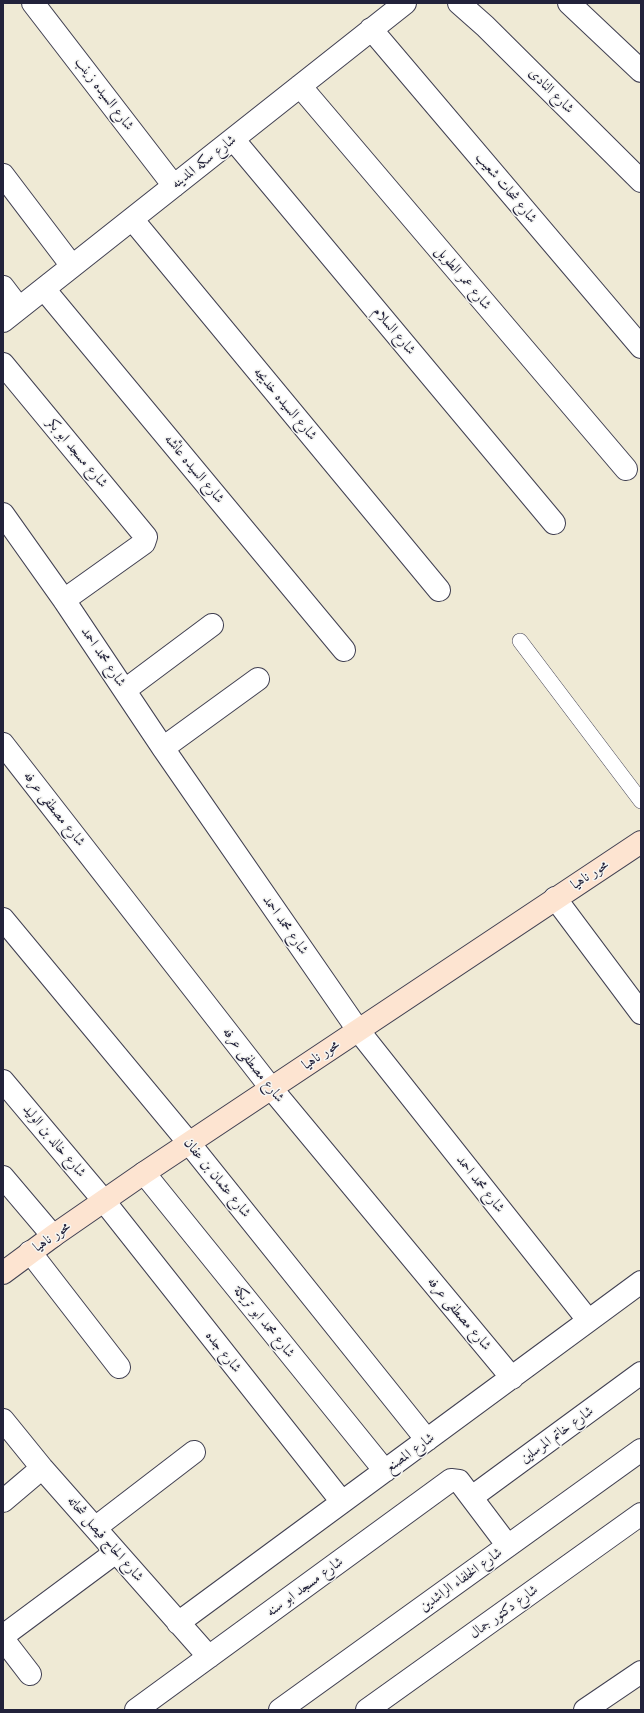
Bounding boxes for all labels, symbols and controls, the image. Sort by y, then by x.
street label: شارع السيده زينب [71,54,137,134]
street label: شارع النادى [525,65,577,117]
street label: شارع سكه المدينه [168,131,240,193]
street label: شارع شحات شعيب [472,149,540,227]
street label: شارع عمر الطويل [431,243,495,313]
street label: شارع السلام [369,304,419,358]
street label: شارع السيده خديجه [250,364,320,444]
street label: شارع مسجد ابو بكر [43,415,111,491]
street label: شارع السيده عائشه [160,431,228,507]
street label: شارع محمد احمد [77,624,129,690]
street label: شارع مصطفى عرفه [19,768,89,850]
street label: محور ناهيا [568,857,612,893]
street label: شارع محمد احمد [258,892,312,958]
street label: شارع مصطفى عرفه [218,1024,288,1106]
street label: محور ناهيا [299,1036,343,1074]
street label: شارع خالد بن الوليد [19,1101,89,1181]
street label: شارع عثمان بن عفان [180,1135,254,1221]
street label: شارع محمد احمد [452,1152,508,1216]
street label: محور ناهيا [30,1218,74,1256]
street label: شارع مصطفى عرفه [423,1274,495,1354]
street label: شارع محمد ابو تريكة [230,1283,298,1361]
street label: شارع جده [201,1328,245,1376]
street label: شارع خاتم المرسلين [517,1403,597,1467]
street label: شارع المصنع [382,1430,438,1476]
street label: شارع الحاج فيصل شحاته [63,1493,147,1585]
street label: شارع الخلفاء الراشدين [416,1544,506,1616]
street label: شارع مسجد ابو سنه [263,1554,347,1620]
street label: شارع دكتور جمال [466,1582,542,1642]

